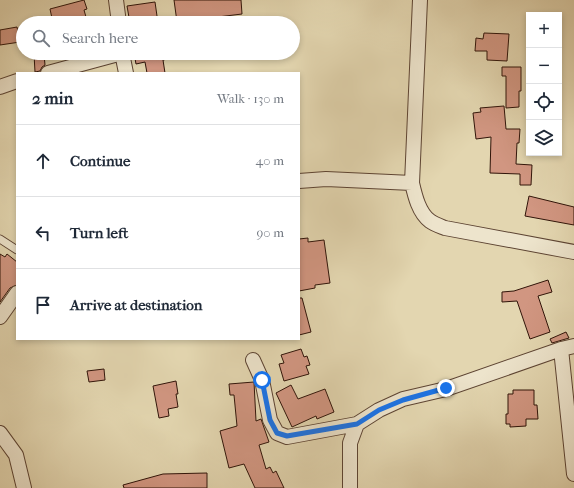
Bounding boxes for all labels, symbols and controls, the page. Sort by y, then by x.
map controls [526,12,562,156]
button: + [526,12,562,48]
search box [16,16,300,60]
icon: search [30,27,52,49]
text: Search here [62,29,138,47]
button: − [526,48,562,84]
button: locate [526,84,562,120]
text: 2 min [32,88,73,108]
text: Walk · 130 m [217,91,284,106]
button: layers [526,120,562,156]
icon: ahead [32,150,54,172]
text: Continue [70,152,130,170]
text: 40 m [256,153,284,168]
icon: left [32,222,54,244]
text: Turn left [70,224,128,242]
text: 90 m [256,225,284,240]
icon: arrive [32,294,54,316]
text: Arrive at destination [70,296,202,314]
route start [253,371,271,389]
route end [437,379,455,397]

